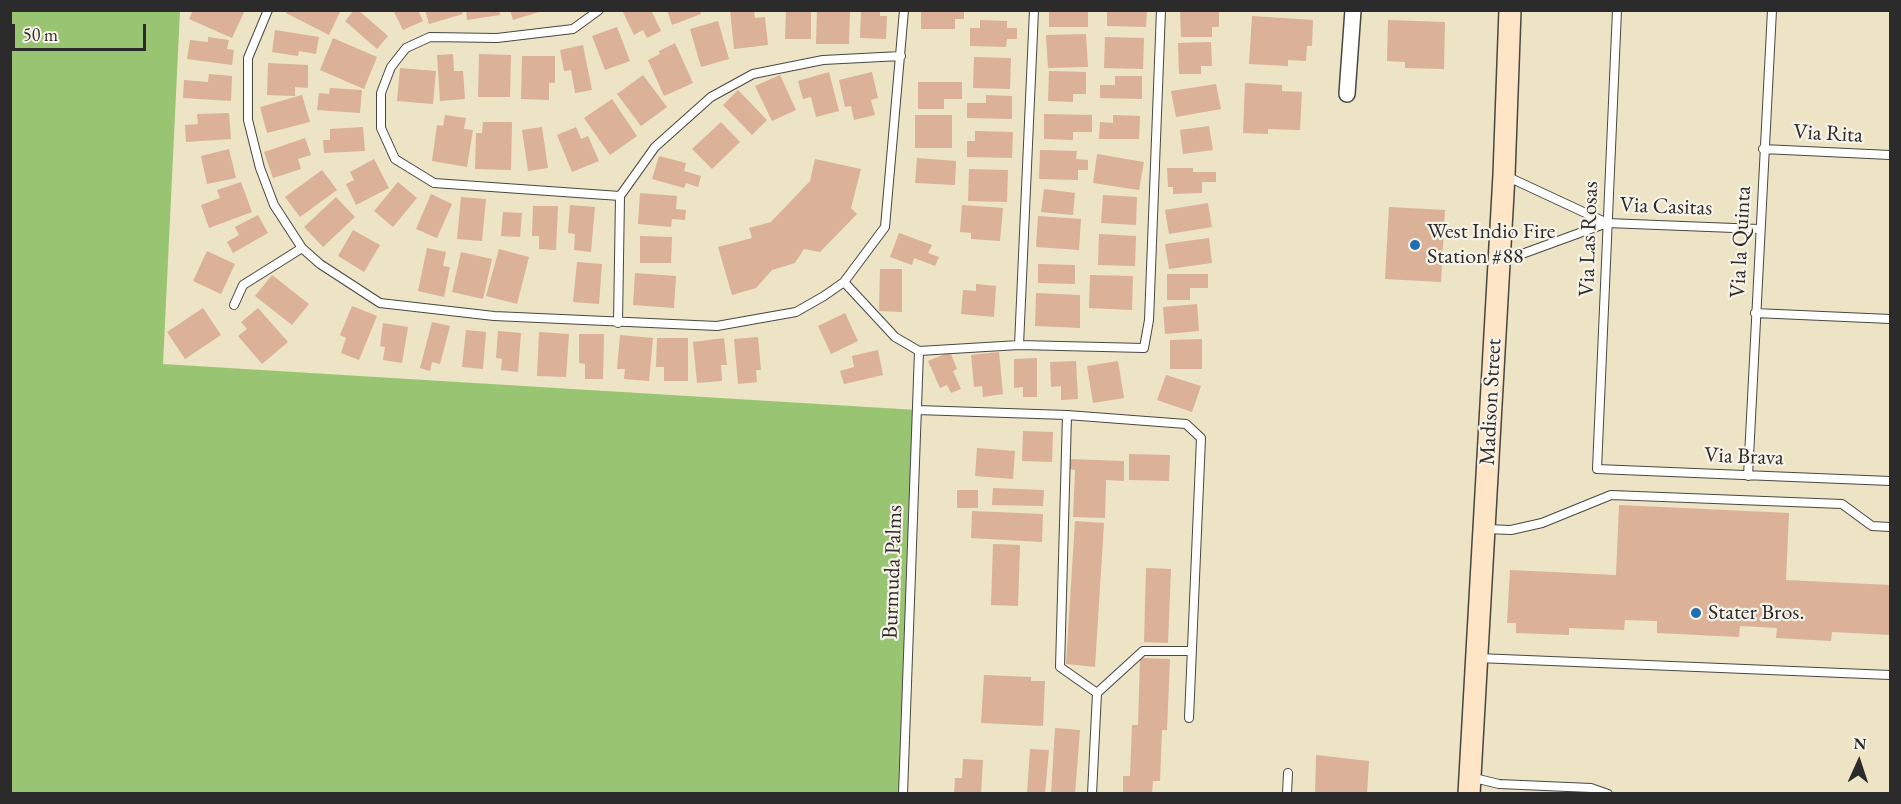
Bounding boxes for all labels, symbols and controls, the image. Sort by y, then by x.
scale bar [15,12,148,50]
text: 50 m [23,23,58,46]
street label: Via Rita [1793,119,1863,149]
street label: Via Las Rosas [1574,181,1604,297]
street label: Via la Quinta [1725,185,1757,299]
street label: Via Casitas [1619,192,1713,222]
place label: West Indio Fire Station #88 [1427,219,1555,270]
marker: West Indio Fire Station #88 [1408,238,1422,252]
street label: Madison Street [1474,338,1508,466]
street label: Via Brava [1704,442,1784,472]
street label: Burmuda Palms [877,504,909,640]
place label: Stater Bros. [1708,600,1804,626]
marker: Stater Bros. [1689,606,1703,620]
north arrow [1829,732,1889,792]
text: N [1853,733,1867,754]

